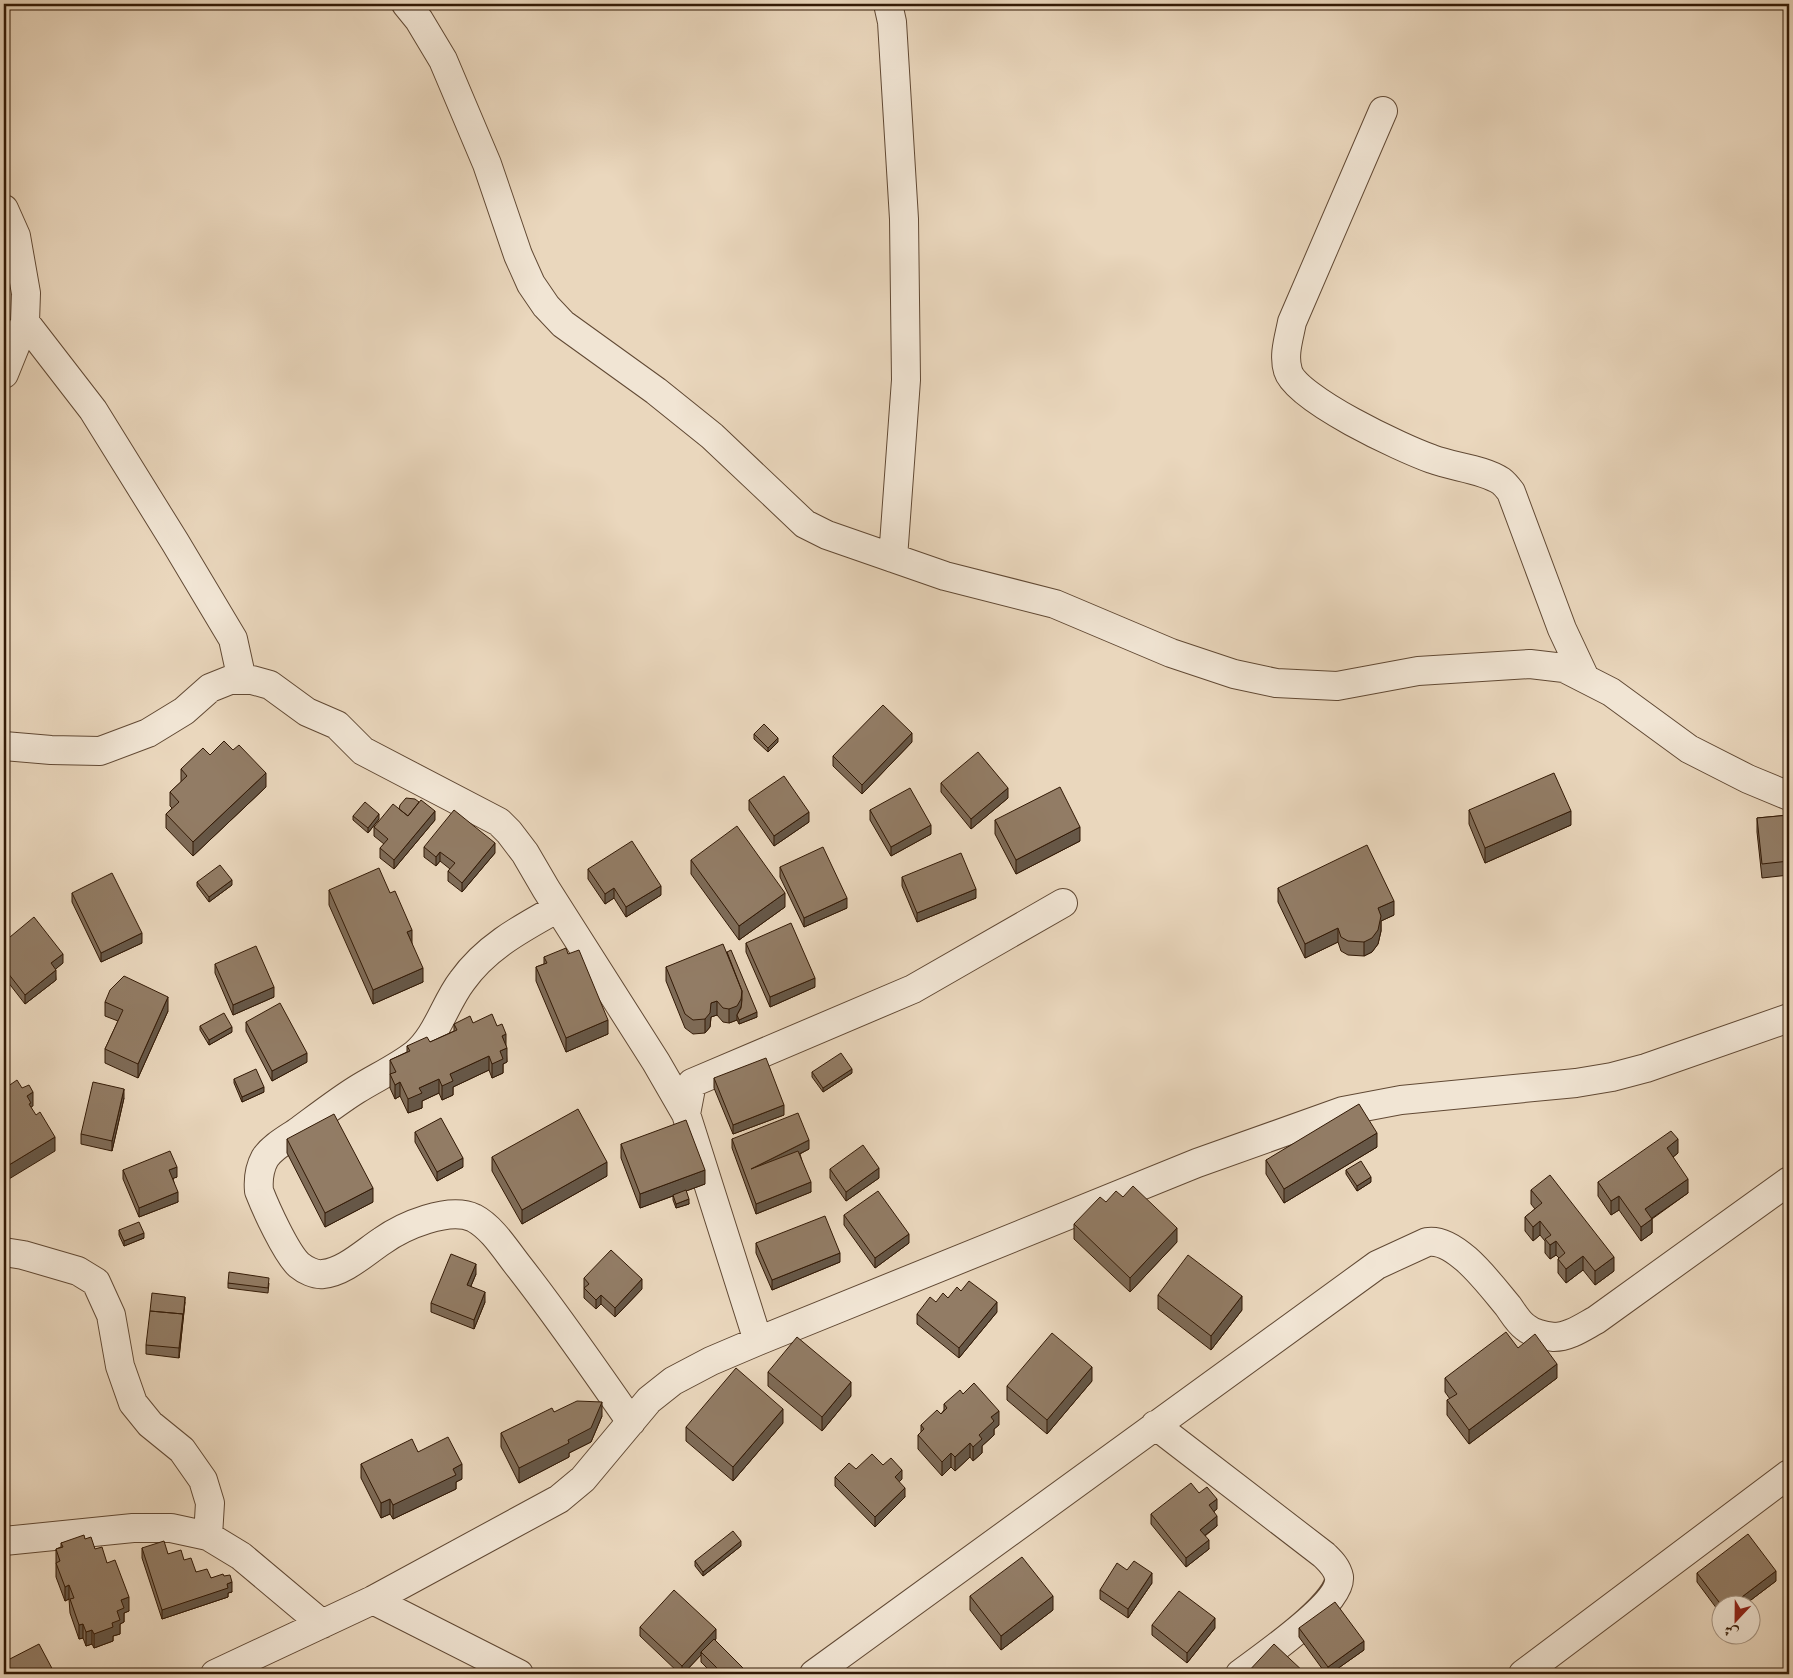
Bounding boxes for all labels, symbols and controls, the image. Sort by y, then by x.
north arrow [1710,1596,1760,1646]
text: ش [1721,1620,1741,1644]

